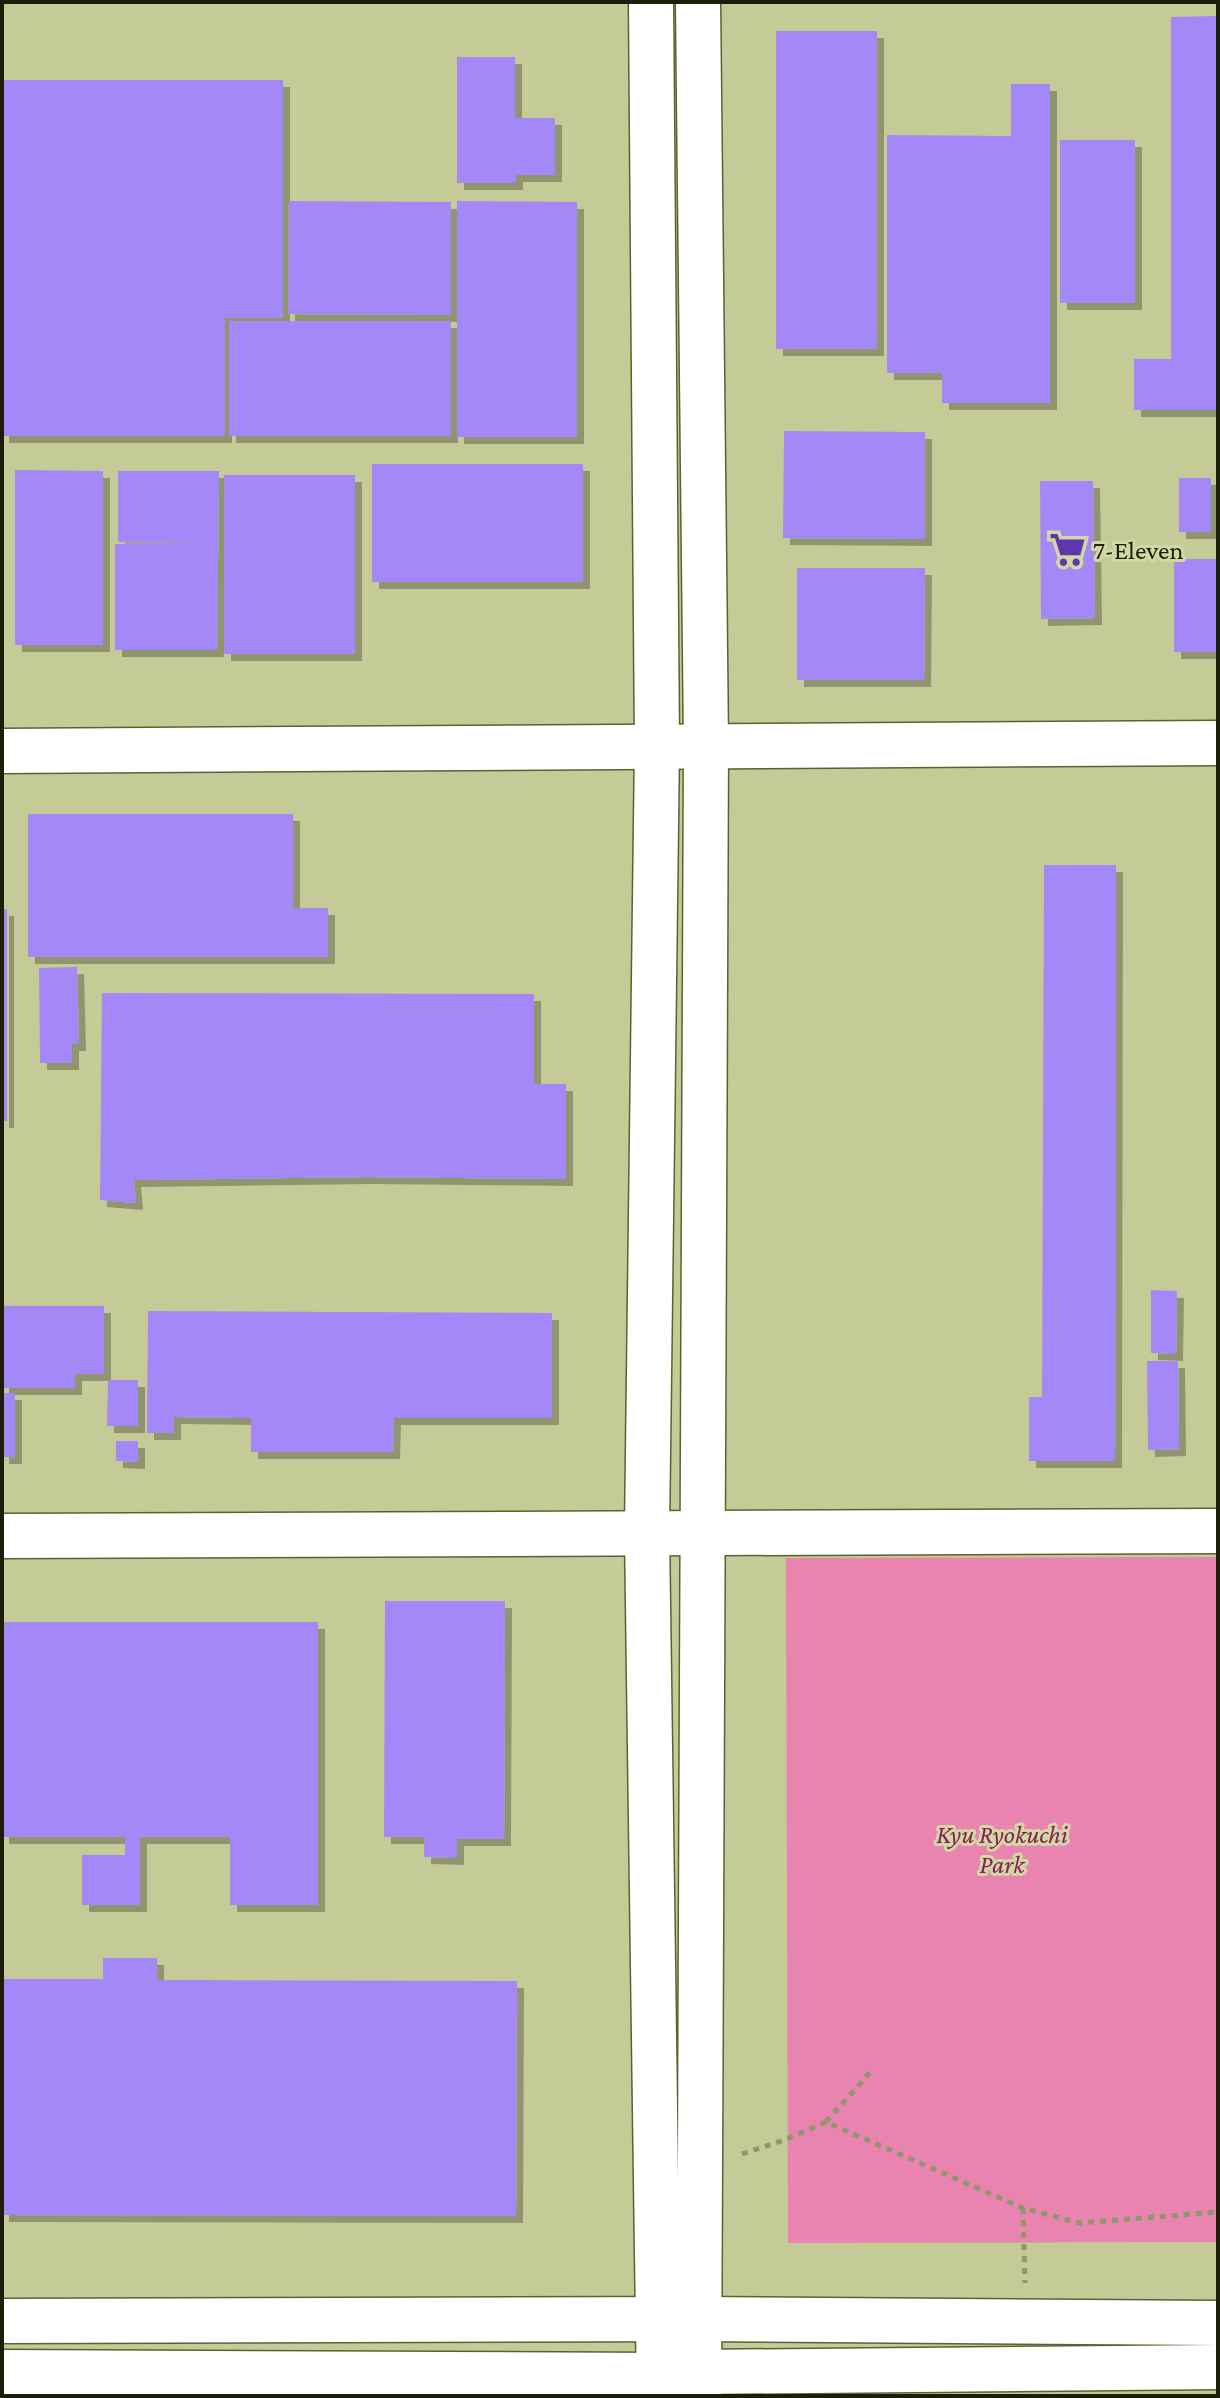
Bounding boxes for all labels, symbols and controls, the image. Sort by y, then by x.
supermarket icon: 7-Eleven [1048,531,1086,569]
place label: 7-Eleven [1093,536,1183,565]
park label: Kyu Ryokuchi Park [936,1820,1068,1879]

